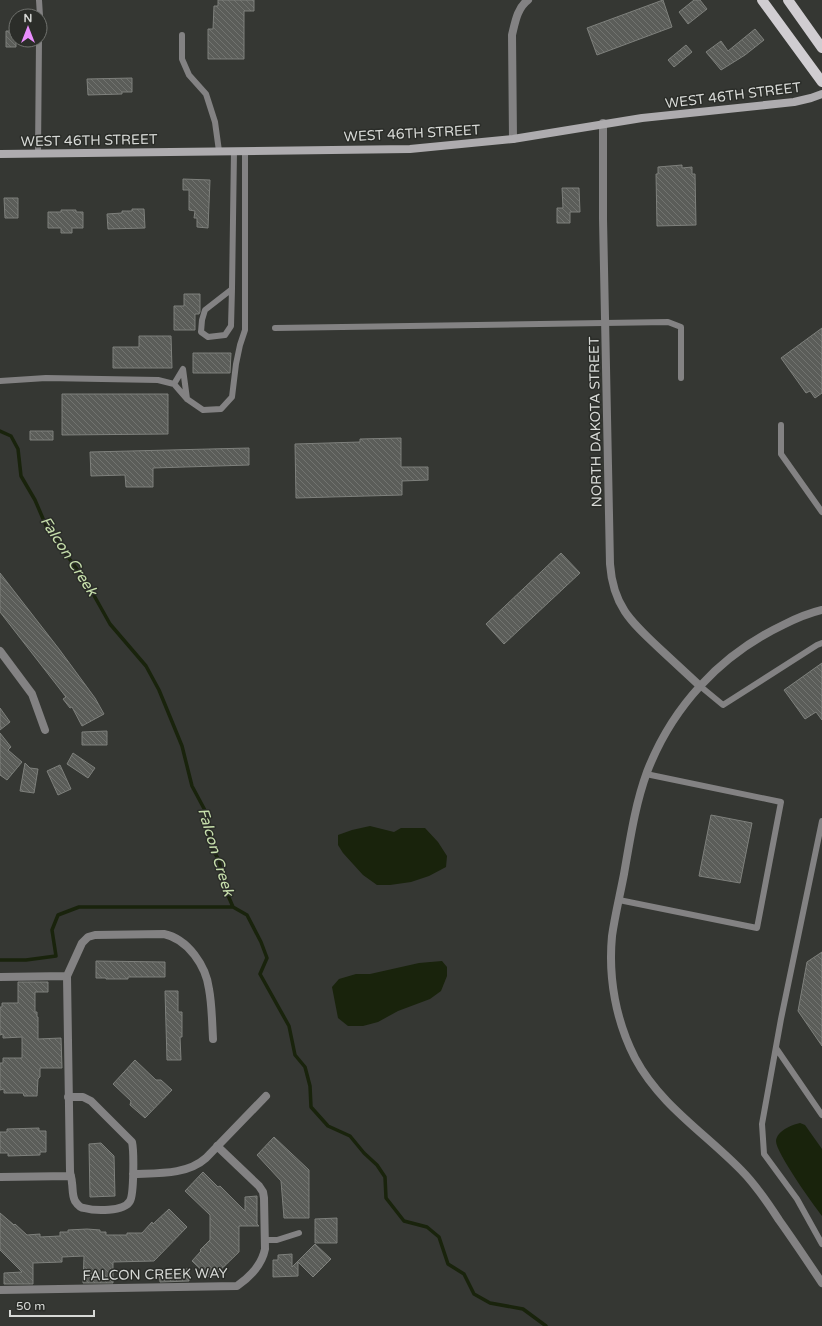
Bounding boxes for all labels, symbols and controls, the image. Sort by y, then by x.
north arrow [8,8,48,48]
text: N [24,12,32,25]
street label: WEST 46TH STREET [664,79,802,112]
street label: WEST 46TH STREET [343,121,481,146]
street label: WEST 46TH STREET [21,131,158,150]
street label: NORTH DAKOTA STREET [586,336,605,507]
water label: Falcon Creek [37,513,102,601]
water label: Falcon Creek [194,806,238,900]
street label: FALCON CREEK WAY [82,1265,228,1284]
scale bar [10,1292,94,1318]
text: 50 m [16,1299,45,1313]

